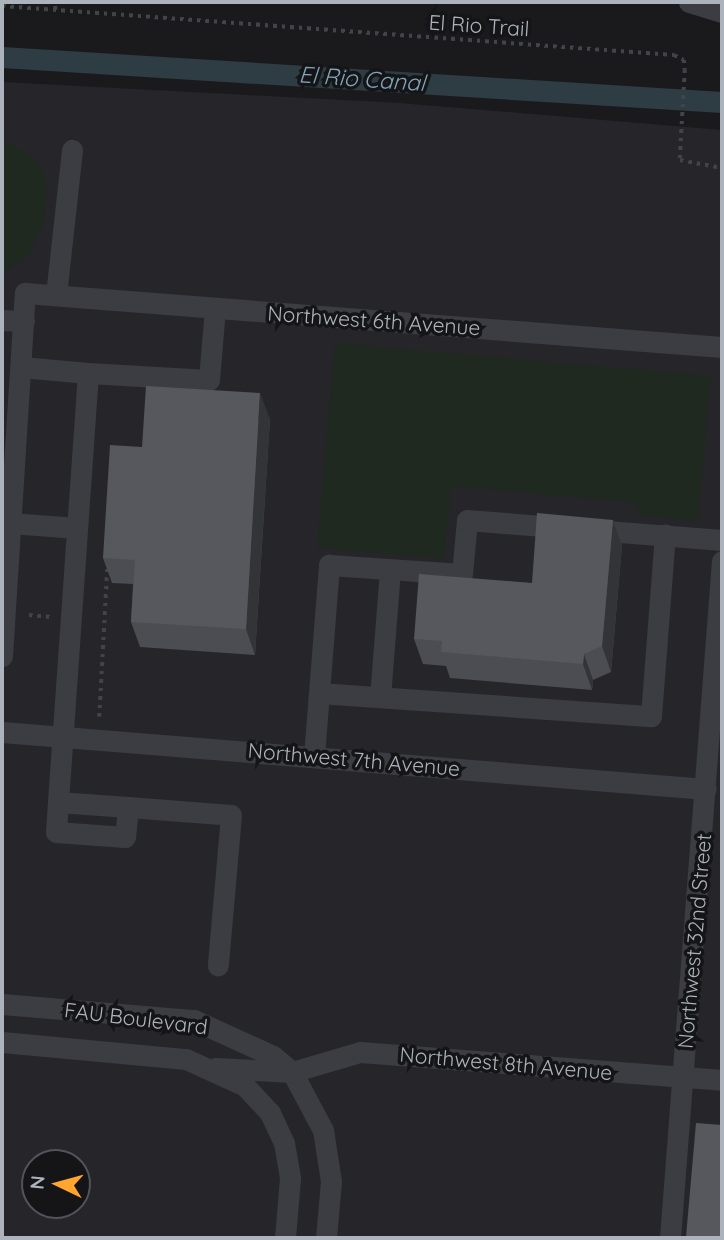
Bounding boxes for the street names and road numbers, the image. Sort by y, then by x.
street label: El Rio Trail [428,9,530,41]
street label: Northwest 6th Avenue [267,300,481,340]
street label: Northwest 7th Avenue [247,737,461,781]
street label: Northwest 32nd Street [672,832,716,1050]
street label: FAU Boulevard [63,997,209,1039]
street label: Northwest 8th Avenue [399,1041,613,1085]

